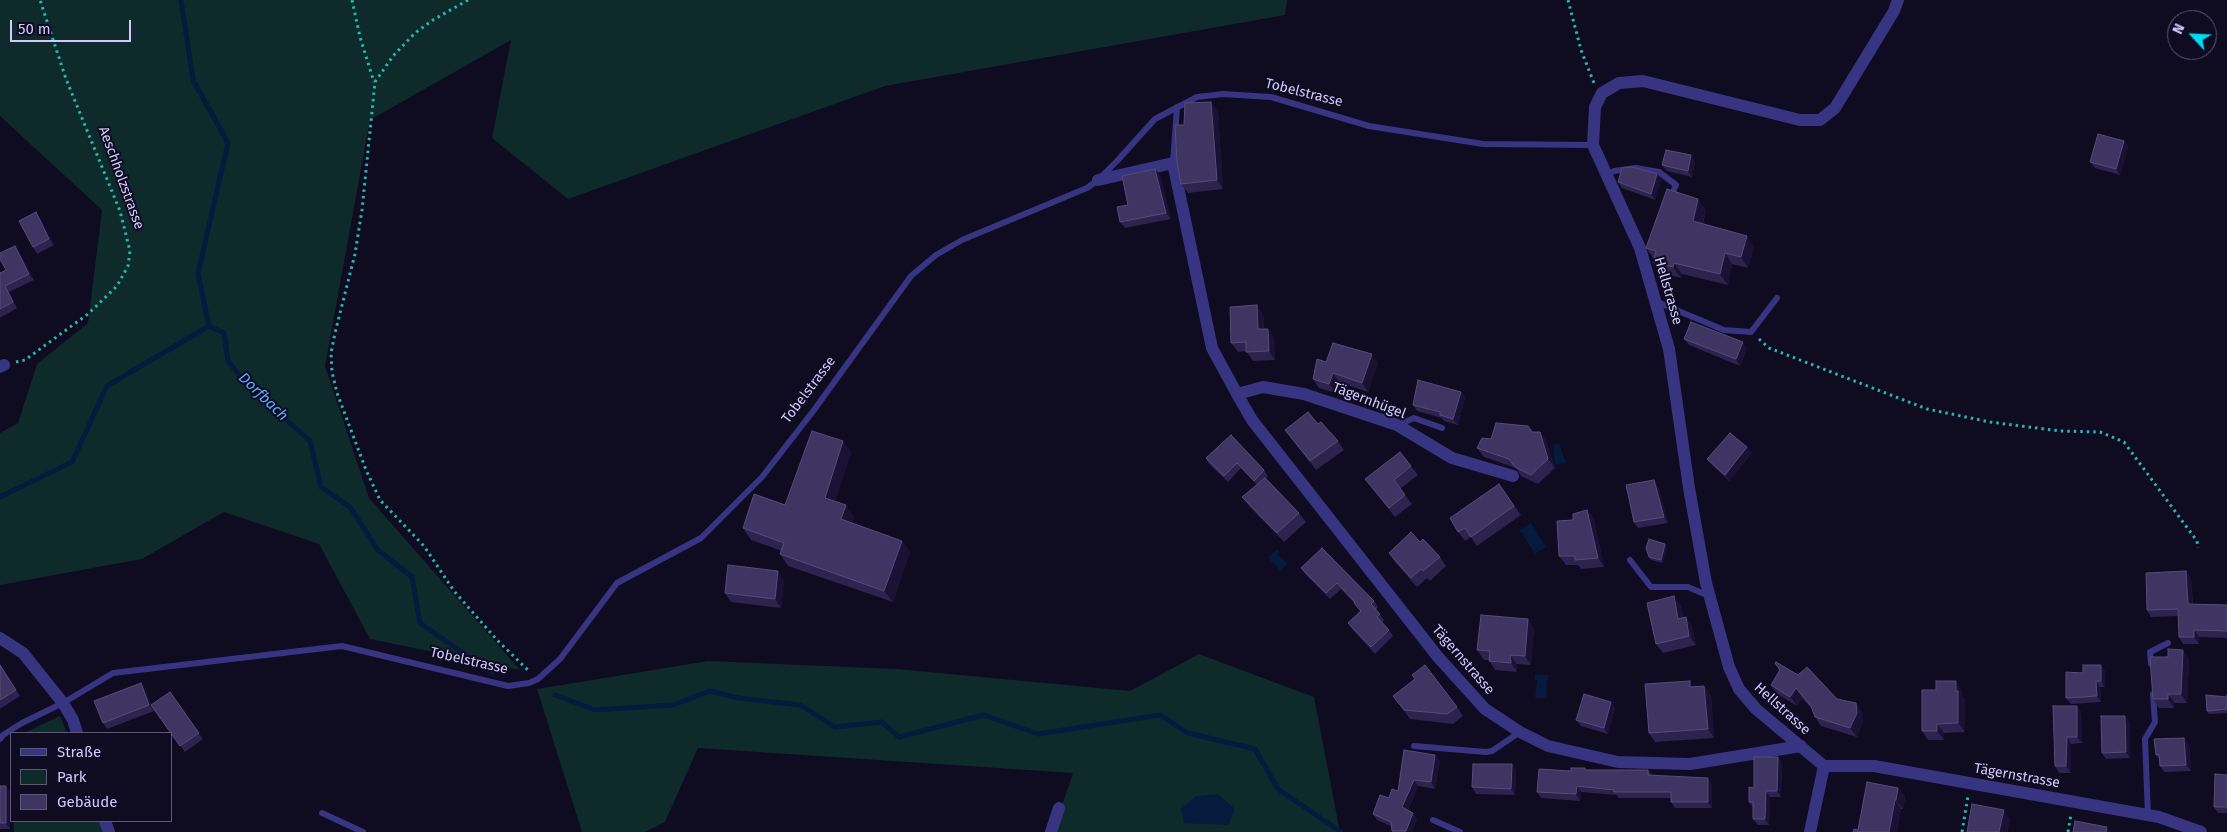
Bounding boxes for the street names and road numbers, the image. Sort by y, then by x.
street label: Tobelstrasse [1264,75,1344,111]
street label: Aeschholzstrasse [95,124,147,232]
street label: Hellstrasse [1650,255,1686,327]
street label: Tobelstrasse [778,353,840,427]
street label: Tägernhügel [1330,379,1408,423]
street label: Tägernstrasse [1428,622,1498,698]
street label: Tobelstrasse [429,644,509,678]
street label: Hellstrasse [1750,679,1814,739]
street label: Tägernstrasse [1973,760,2061,792]

